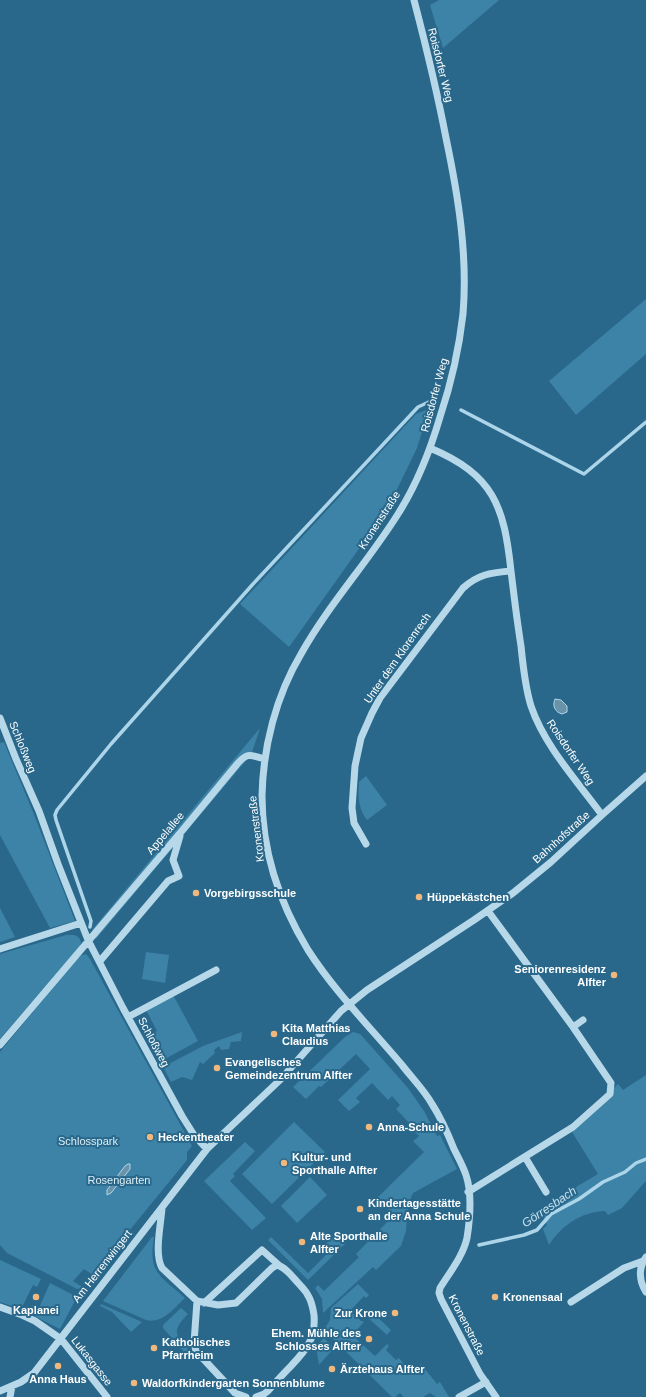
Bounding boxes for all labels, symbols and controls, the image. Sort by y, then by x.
street label: Roisdorfer Weg [426,27,456,103]
street label: Roisdorfer Weg [418,357,450,433]
street label: Kronenstraße [356,489,402,551]
street label: Unter dem Klorenrech [361,610,433,706]
street label: Roisdorfer Weg [545,717,597,787]
street label: Schloßweg [7,720,39,774]
street label: Kronenstraße [246,795,266,863]
street label: Bahnhofstraße [530,808,592,866]
street label: Appelallee [144,809,186,857]
place label: Vorgebirgsschule [204,887,296,899]
marker: Vorgebirgsschule [191,888,201,898]
place label: Hüppekästchen [427,891,509,903]
marker: Hüppekästchen [414,892,424,902]
place label: Seniorenresidenz Alfter [514,963,607,988]
marker: Seniorenresidenz Alfter [609,970,619,980]
street label: Schloßweg [136,1015,172,1069]
place label: Kita Matthias Claudius [282,1022,350,1047]
marker: Kita Matthias Claudius [269,1029,279,1039]
place label: Evangelisches Gemeindezentrum Alfter [225,1056,353,1081]
marker: Evangelisches Gemeindezentrum Alfter [212,1063,222,1073]
place label: Anna-Schule [377,1121,444,1133]
marker: Anna-Schule [364,1122,374,1132]
place label: Heckentheater [158,1131,235,1143]
marker: Heckentheater [145,1132,155,1142]
park label: Schlosspark [58,1135,118,1147]
place label: Kultur- und Sporthalle Alfter [292,1151,378,1176]
marker: Kultur- und Sporthalle Alfter [279,1158,289,1168]
park label: Rosengarten [88,1174,151,1186]
water label: Görresbach [519,1183,579,1230]
place label: Kindertagesstätte an der Anna Schule [368,1197,470,1222]
marker: Kindertagesstätte an der Anna Schule [355,1204,365,1214]
street label: Am Herrenwingert [70,1227,134,1305]
place label: Alte Sporthalle Alfter [310,1230,388,1255]
marker: Alte Sporthalle Alfter [297,1237,307,1247]
place label: Kronensaal [503,1291,563,1303]
marker: Kaplanei [31,1292,41,1302]
marker: Kronensaal [490,1292,500,1302]
street label: Kronenstraße [447,1293,487,1357]
place label: Kaplanei [13,1304,59,1316]
place label: Zur Krone [334,1307,387,1319]
marker: Zur Krone [390,1308,400,1318]
place label: Ehem. Mühle des Schlosses Alfter [271,1327,362,1352]
street label: Lukasgasse [69,1334,115,1388]
marker: Ehem. Mühle des Schlosses Alfter [364,1334,374,1344]
place label: Katholisches Pfarrheim [162,1336,230,1361]
marker: Katholisches Pfarrheim [149,1343,159,1353]
marker: Anna Haus [53,1361,63,1371]
place label: Ärztehaus Alfter [340,1363,425,1375]
marker: Ärztehaus Alfter [327,1364,337,1374]
place label: Anna Haus [29,1373,87,1385]
place label: Waldorfkindergarten Sonnenblume [142,1377,325,1389]
marker: Waldorfkindergarten Sonnenblume [129,1378,139,1388]

